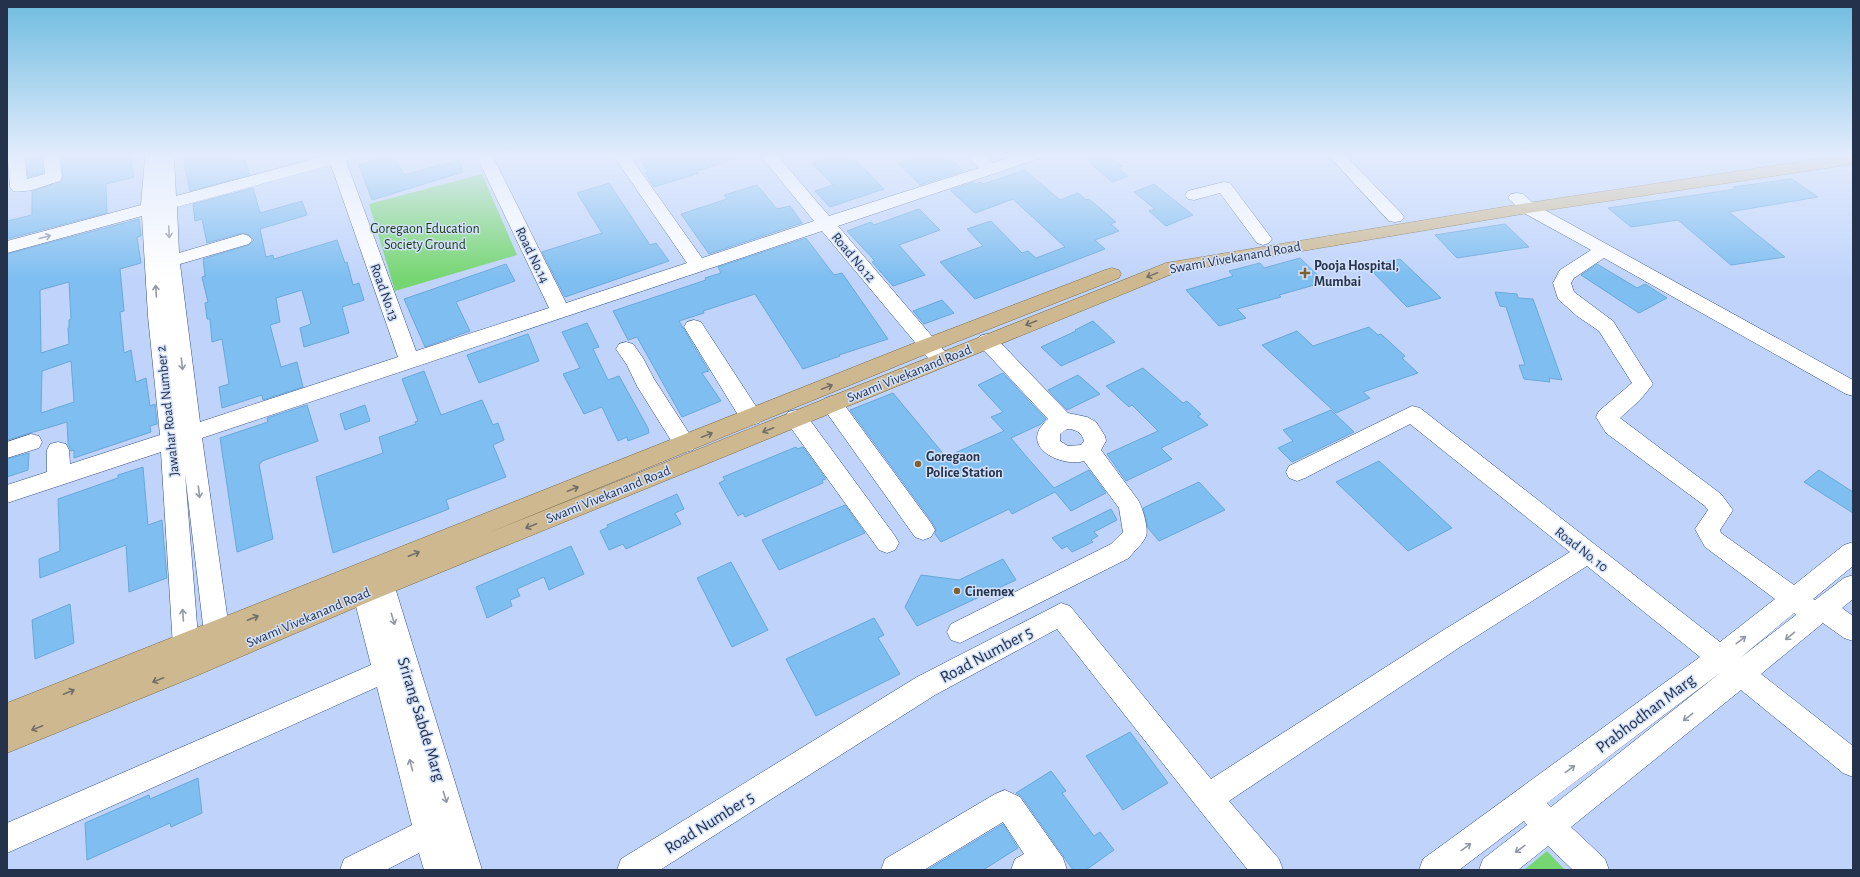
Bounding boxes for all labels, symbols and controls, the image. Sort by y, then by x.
park label: Goregaon Education Society Ground [370,222,480,252]
one-way arrow [165,225,172,238]
street label: Road No.14 [513,225,552,286]
street label: Road No.12 [829,230,878,285]
one-way arrow [38,233,51,240]
street label: Swami Vivekanand Road [1169,240,1302,276]
place label: Pooja Hospital, Mumbai [1314,259,1399,289]
street label: Road No.13 [367,262,401,323]
marker: Pooja Hospital, Mumbai [1299,267,1311,279]
one-way arrow [1147,271,1159,279]
one-way arrow [152,284,159,297]
one-way arrow [1026,320,1038,328]
street label: Swami Vivekanand Road [845,343,974,405]
street label: Jawahar Road Number 2 [154,345,182,477]
one-way arrow [178,357,186,370]
one-way arrow [821,382,833,390]
one-way arrow [763,426,775,434]
one-way arrow [700,431,712,439]
place label: Goregaon Police Station [926,450,1003,480]
marker: Goregaon Police Station [913,459,923,469]
street label: Swami Vivekanand Road [544,464,673,526]
one-way arrow [195,485,203,498]
one-way arrow [567,485,579,492]
one-way arrow [525,522,537,530]
street label: Road No. 10 [1552,525,1611,575]
one-way arrow [407,549,419,557]
place label: Cinemex [965,585,1015,599]
street label: Swami Vivekanand Road [245,586,372,650]
marker: Cinemex [952,586,962,596]
one-way arrow [180,609,187,622]
one-way arrow [389,612,397,625]
one-way arrow [247,614,259,622]
street label: Road Number 5 [937,623,1035,686]
one-way arrow [1785,631,1795,640]
one-way arrow [1735,636,1746,645]
street label: Srirang Sabde Marg [395,655,449,784]
street label: Prabhodhan Marg [1593,670,1699,756]
one-way arrow [152,677,164,684]
one-way arrow [63,687,75,695]
one-way arrow [1683,713,1694,721]
one-way arrow [32,725,44,733]
one-way arrow [406,759,414,772]
one-way arrow [1565,765,1576,774]
street label: Road Number 5 [661,788,757,857]
one-way arrow [442,791,449,804]
one-way arrow [1460,843,1471,851]
one-way arrow [1515,845,1526,854]

